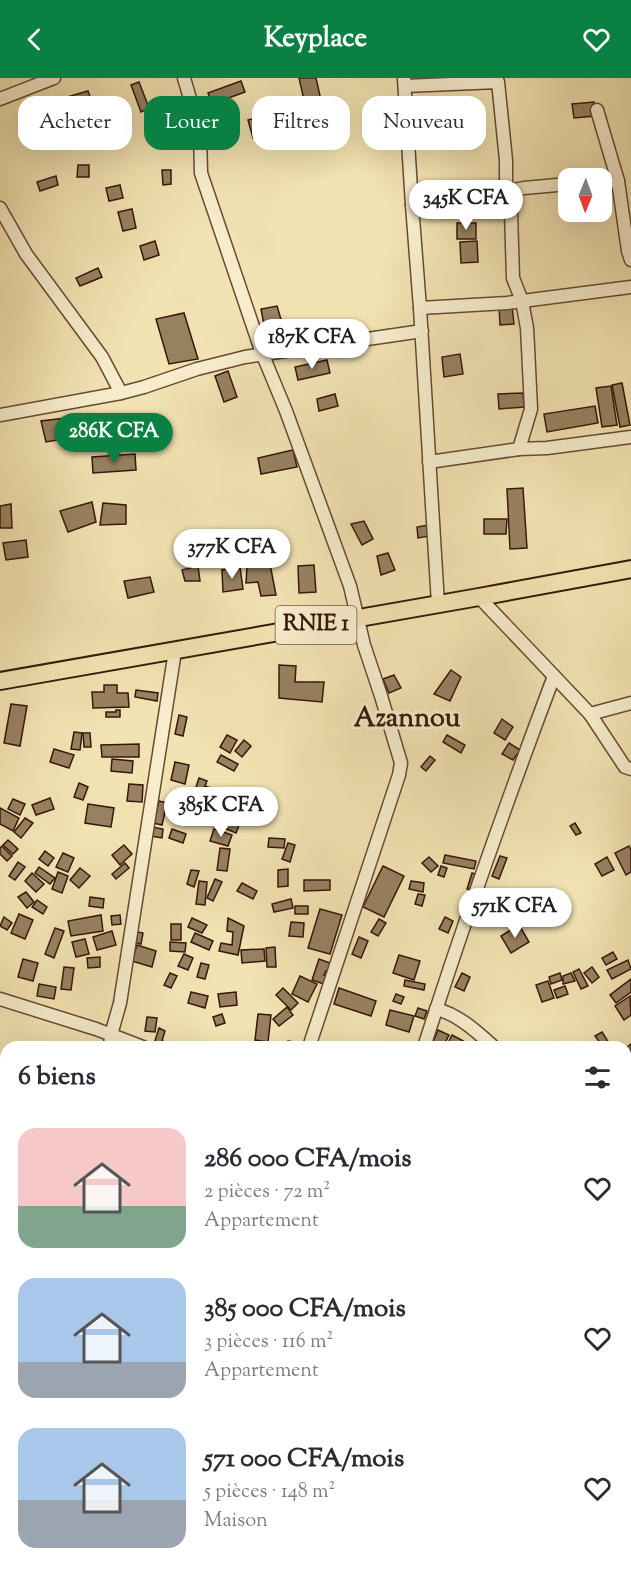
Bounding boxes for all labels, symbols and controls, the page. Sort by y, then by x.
text: Keyplace [264,20,367,59]
icon: back [18,23,51,56]
icon: heart [580,23,613,56]
chip: Acheter [18,96,132,150]
chip: Louer [144,96,240,150]
chip: Filtres [252,96,350,150]
chip: Nouveau [362,96,486,150]
north arrow [558,168,612,222]
map controls [558,168,612,222]
pin: 345K CFA [404,180,528,231]
text: 345K CFA [423,185,509,214]
pin: 187K CFA [250,319,374,370]
text: 187K CFA [268,324,356,353]
pin: 286K CFA [52,413,176,464]
text: 286K CFA [69,418,159,447]
pin: 377K CFA [170,529,294,580]
text: 377K CFA [187,534,277,563]
road number: RNIE 1 [276,606,356,644]
district label: Azannou [354,700,461,739]
pin: 385K CFA [159,787,283,838]
text: 385K CFA [178,792,264,821]
pin: 571K CFA [453,888,577,939]
text: 571K CFA [473,893,557,922]
text: 6 biens [18,1059,96,1096]
icon: filters [581,1061,614,1094]
text: 286 000 CFA/mois [204,1141,411,1178]
icon: home [66,1152,138,1224]
icon: heart [581,1172,614,1205]
text: 2 pièces · 72 m² [204,1178,330,1207]
text: Appartement [204,1207,319,1236]
text: 385 000 CFA/mois [204,1291,406,1328]
icon: home [66,1302,138,1374]
icon: heart [581,1322,614,1355]
text: 3 pièces · 116 m² [204,1328,333,1357]
text: Appartement [204,1357,319,1386]
text: 571 000 CFA/mois [204,1441,404,1478]
icon: home [66,1452,138,1524]
icon: heart [581,1472,614,1505]
text: 5 pièces · 148 m² [204,1478,335,1507]
text: Maison [204,1507,268,1536]

